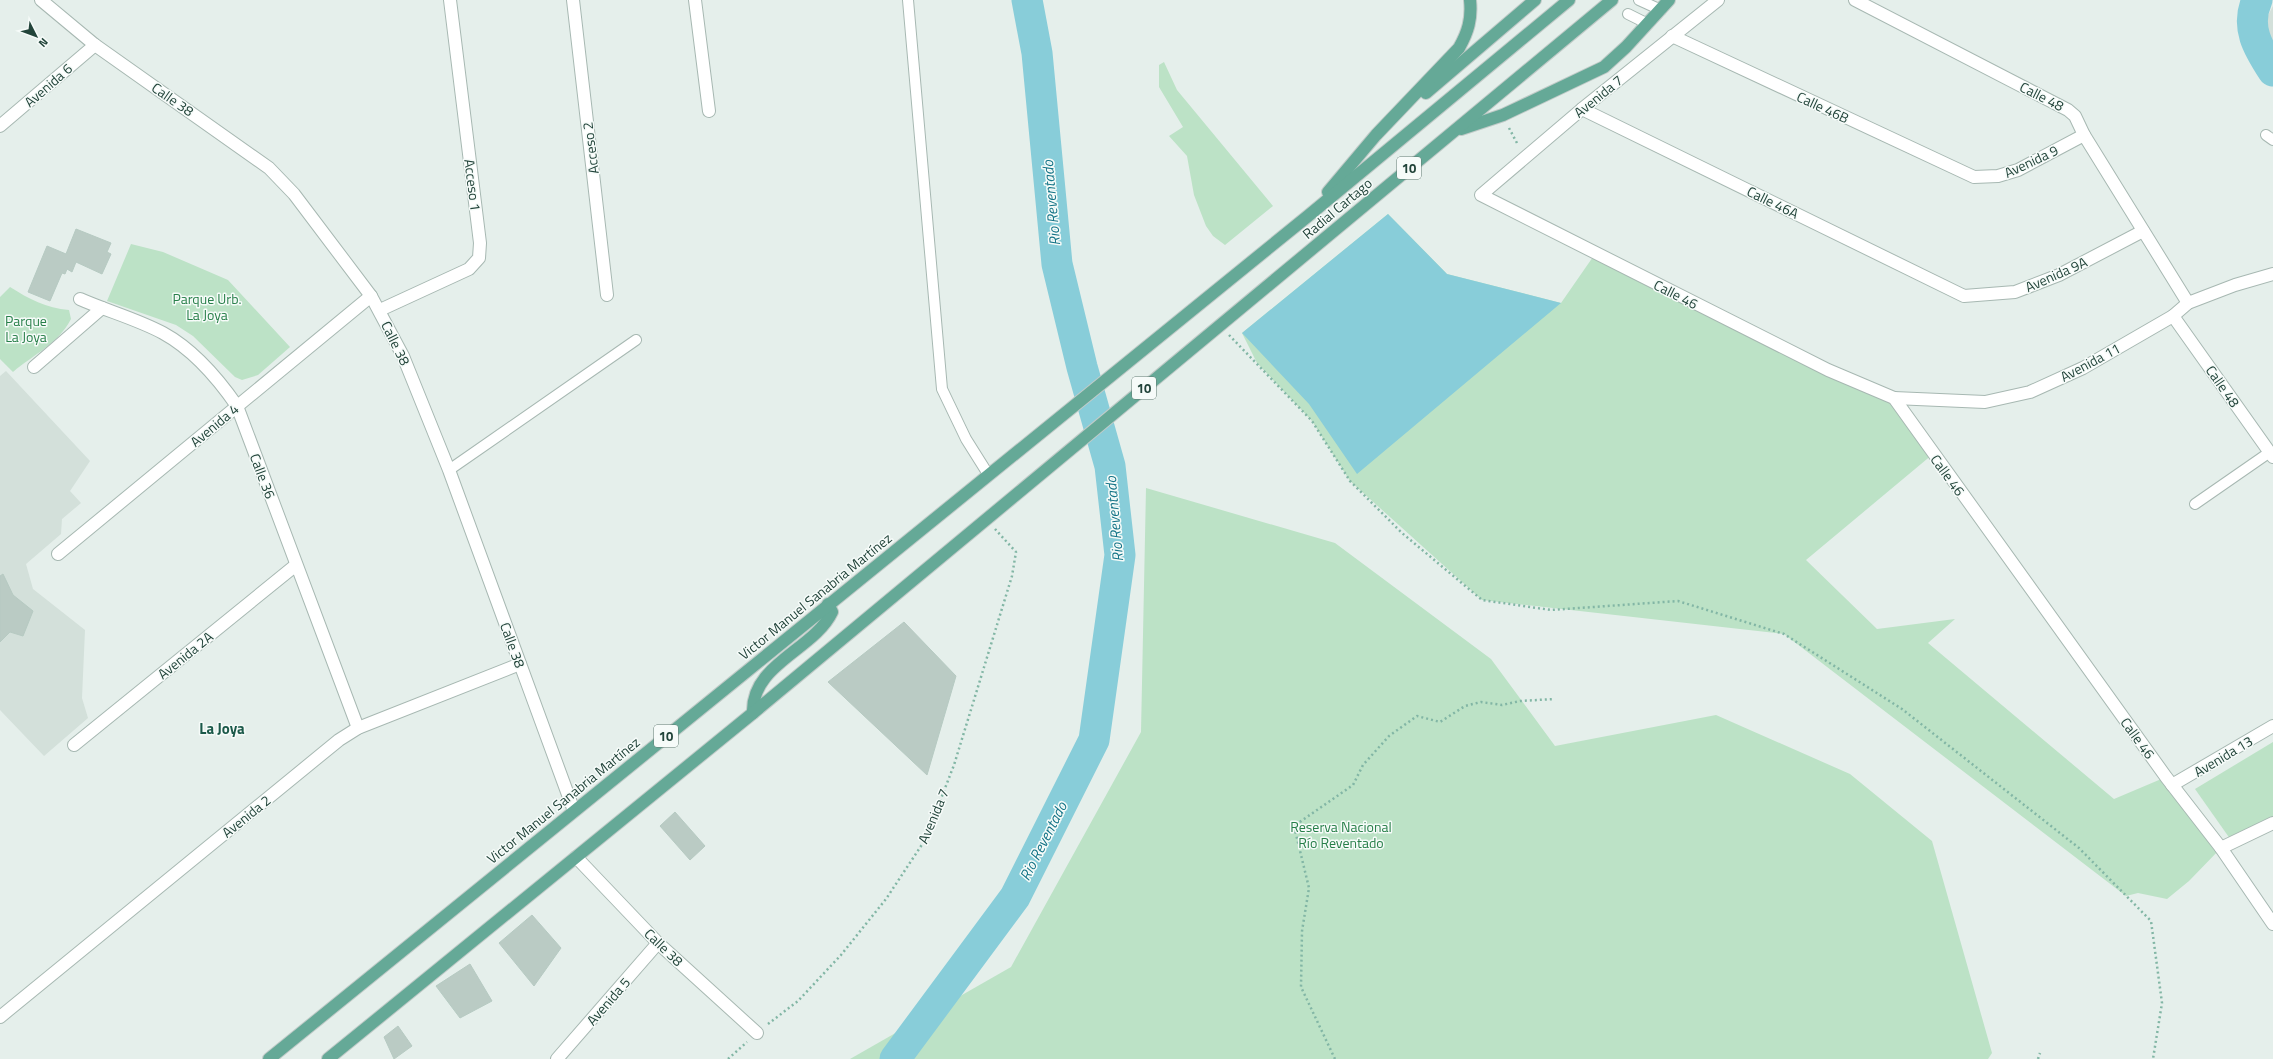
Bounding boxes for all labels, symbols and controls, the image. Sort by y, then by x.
north arrow [16,16,56,56]
text: N [35,35,52,51]
street label: Avenida 6 [19,58,77,112]
street label: Avenida 7 [1569,70,1627,122]
street label: Calle 48 [2016,76,2068,116]
street label: Calle 38 [148,77,198,121]
street label: Calle 46B [1793,86,1853,128]
street label: Acceso 2 [576,121,604,175]
street label: Avenida 9 [2000,139,2062,183]
road number: 10 [1397,157,1421,179]
street label: Acceso 1 [459,158,487,212]
water label: Rio Reventado [1036,159,1066,247]
street label: Radial Cartago [1298,172,1376,244]
street label: Calle 46A [1744,180,1803,224]
street label: Avenida 9A [2022,251,2091,297]
street label: Calle 46 [1650,274,1702,314]
park label: Parque Urb. La Joya [172,288,242,325]
park label: Parque La Joya [5,310,47,347]
street label: Calle 38 [376,317,416,369]
street label: Avenida 11 [2056,337,2124,387]
street label: Calle 48 [2201,361,2245,411]
road number: 10 [1132,377,1156,399]
street label: Avenida 4 [185,398,243,452]
street label: Calle 36 [245,450,281,502]
street label: Calle 46 [1926,450,1970,500]
water label: Rio Reventado [1099,475,1129,563]
street label: Victor Manuel Sanabria Martínez [734,528,896,664]
street label: Calle 38 [495,619,531,671]
street label: Avenida 2A [153,626,218,684]
street label: Calle 46 [2116,713,2160,763]
district label: La Joya [199,717,245,740]
road number: 10 [654,725,678,747]
street label: Avenida 13 [2189,730,2257,782]
street label: Victor Manuel Sanabria Martínez [482,732,644,868]
street label: Avenida 7 [912,785,954,847]
street label: Avenida 2 [217,790,275,842]
water label: Rio Reventado [1013,797,1073,884]
park label: Reserva Nacional Río Reventado [1290,816,1392,853]
street label: Calle 38 [640,923,688,971]
street label: Avenida 5 [581,972,635,1030]

